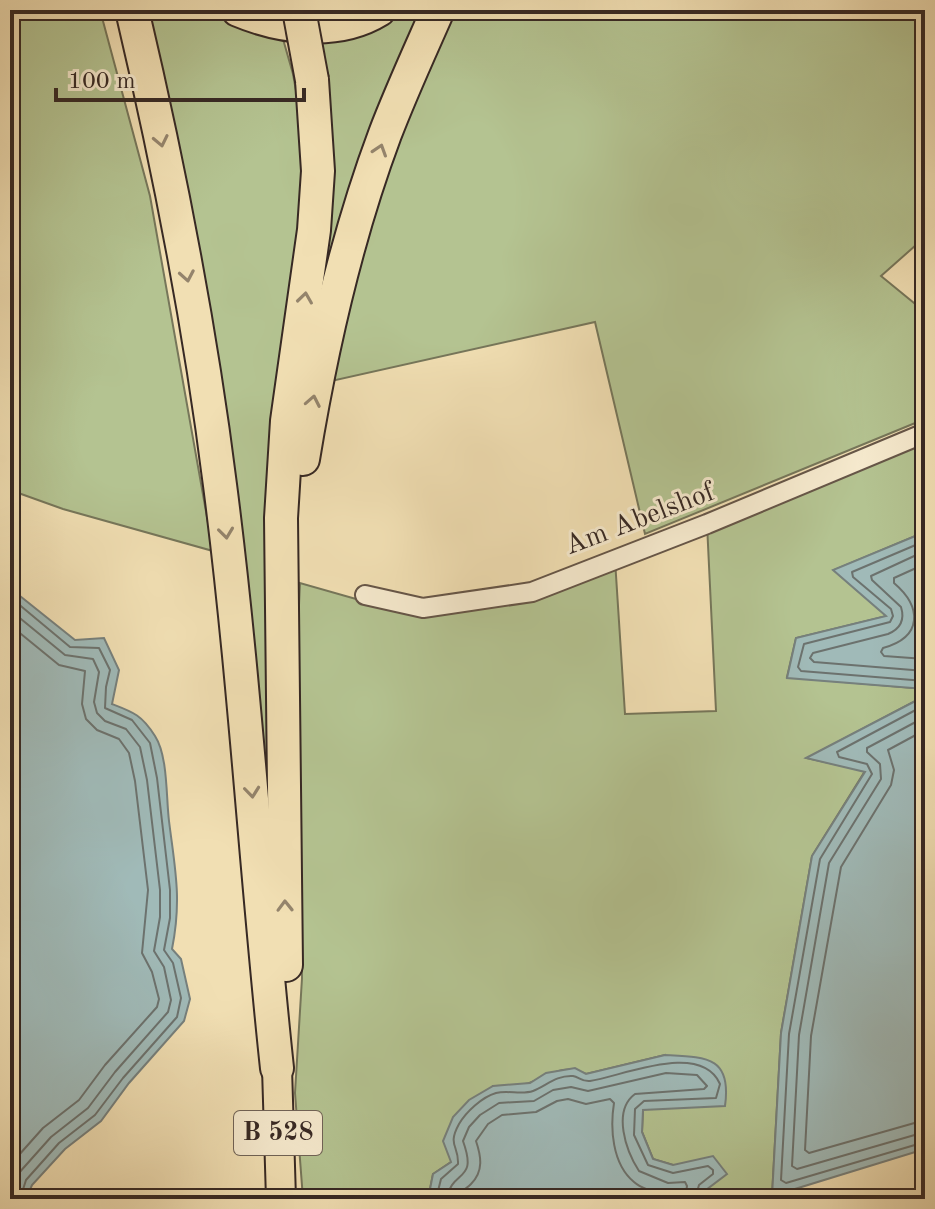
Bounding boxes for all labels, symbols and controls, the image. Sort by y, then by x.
scale bar [56,52,304,102]
text: 100 m [68,70,136,94]
one-way arrow [152,133,169,147]
one-way arrow [371,144,387,157]
one-way arrow [178,269,195,283]
one-way arrow [296,291,313,305]
one-way arrow [304,394,321,408]
street label: Am Abelshof [561,478,720,561]
one-way arrow [217,527,234,540]
one-way arrow [243,786,260,799]
one-way arrow [276,899,294,912]
road number: B 528 [234,1111,322,1155]

